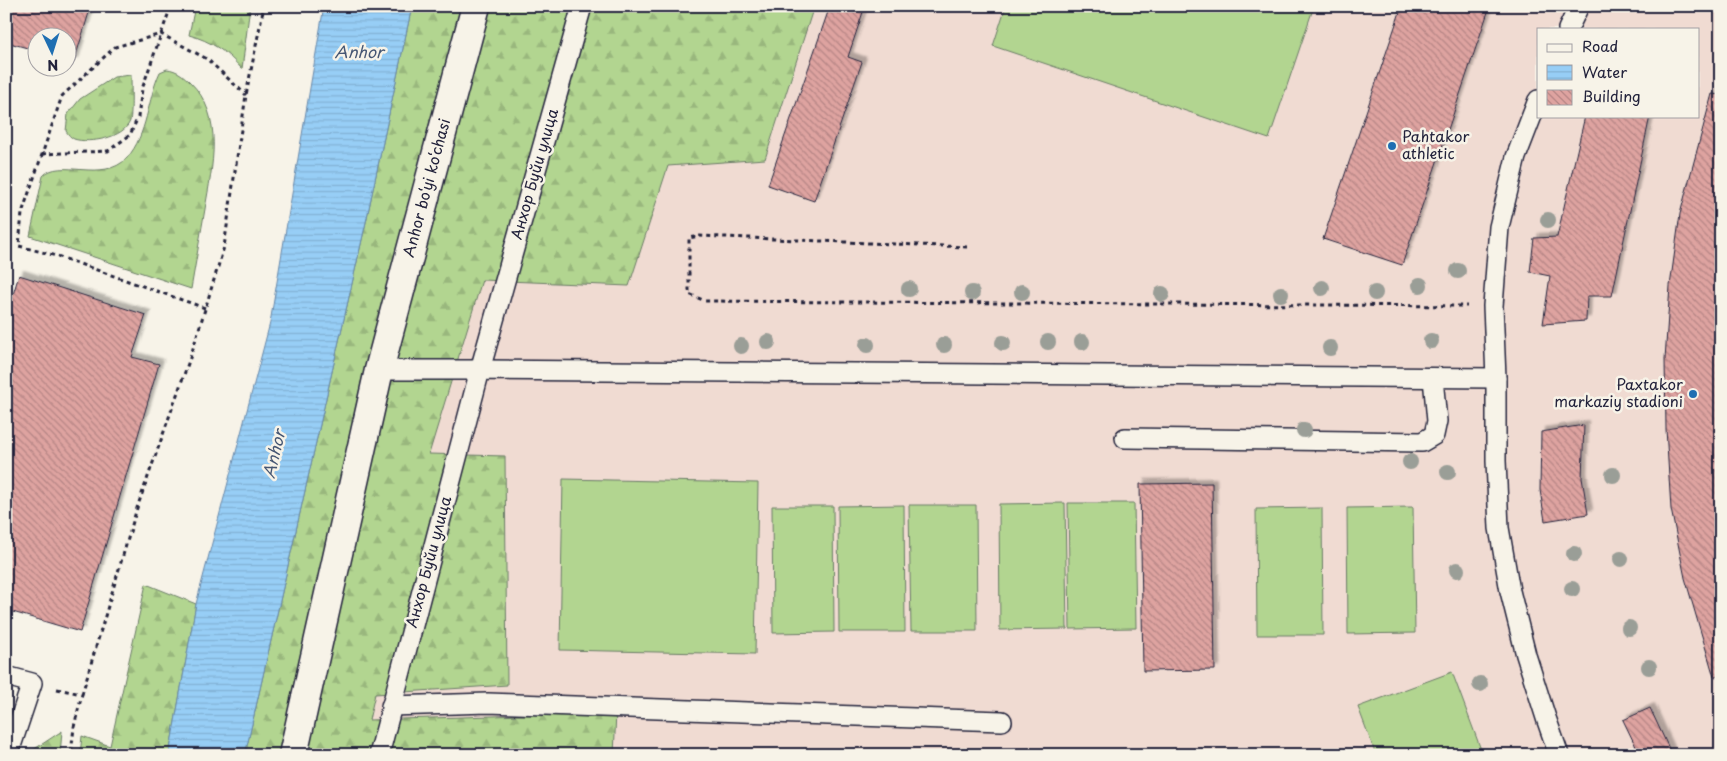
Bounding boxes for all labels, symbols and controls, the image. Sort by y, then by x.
north arrow [28,28,78,78]
legend [1537,28,1700,118]
text: Road [1582,34,1618,57]
water label: Anhor [335,39,386,63]
text: N [47,55,59,76]
text: Water [1582,60,1627,83]
text: Building [1582,84,1641,107]
street label: Анхор Буйи улица [504,105,563,242]
street label: Anhor bo‘yi ko‘chasi [396,116,455,260]
place label: Pahtakor athletic [1402,124,1469,164]
marker: Pahtakor athletic [1386,140,1398,152]
place label: Paxtakor markaziy stadioni [1554,372,1683,412]
marker: Paxtakor markaziy stadioni [1687,388,1699,400]
water label: Anhor [256,425,291,480]
street label: Анхор Буйи улица [399,493,456,630]

